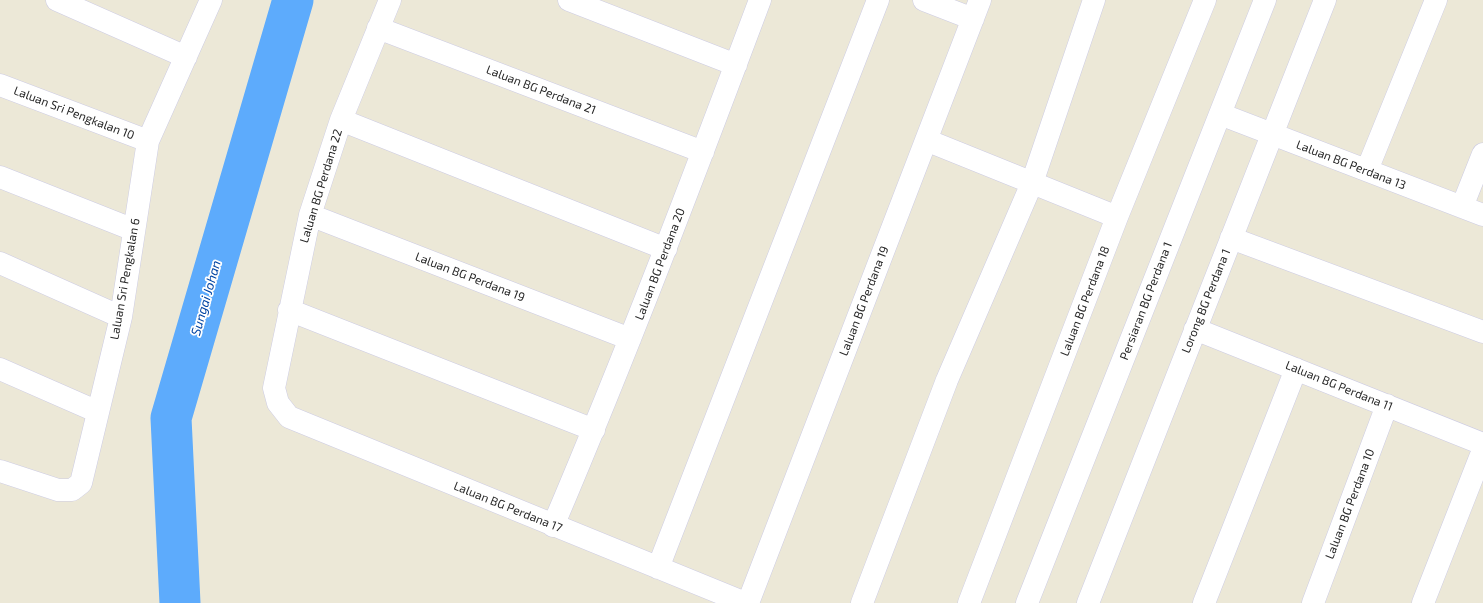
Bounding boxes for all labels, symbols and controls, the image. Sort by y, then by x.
street label: Laluan BG Perdana 21 [484,62,598,118]
street label: Laluan Sri Pengkalan 10 [12,83,136,143]
street label: Laluan BG Perdana 22 [297,127,345,245]
street label: Laluan BG Perdana 13 [1294,137,1408,193]
street label: Laluan BG Perdana 20 [632,206,688,322]
street label: Laluan Sri Pengkalan 6 [107,217,143,341]
street label: Persiaran BG Perdana 1 [1117,240,1175,362]
street label: Laluan BG Perdana 19 [836,244,892,358]
street label: Laluan BG Perdana 18 [1057,244,1113,358]
street label: Lorong BG Perdana 1 [1179,247,1233,355]
street label: Laluan BG Perdana 19 [413,249,527,305]
water label: Sungai Johan [188,259,224,337]
street label: Laluan BG Perdana 11 [1283,358,1395,414]
street label: Laluan BG Perdana 10 [1322,447,1378,561]
street label: Laluan BG Perdana 17 [452,479,564,535]

